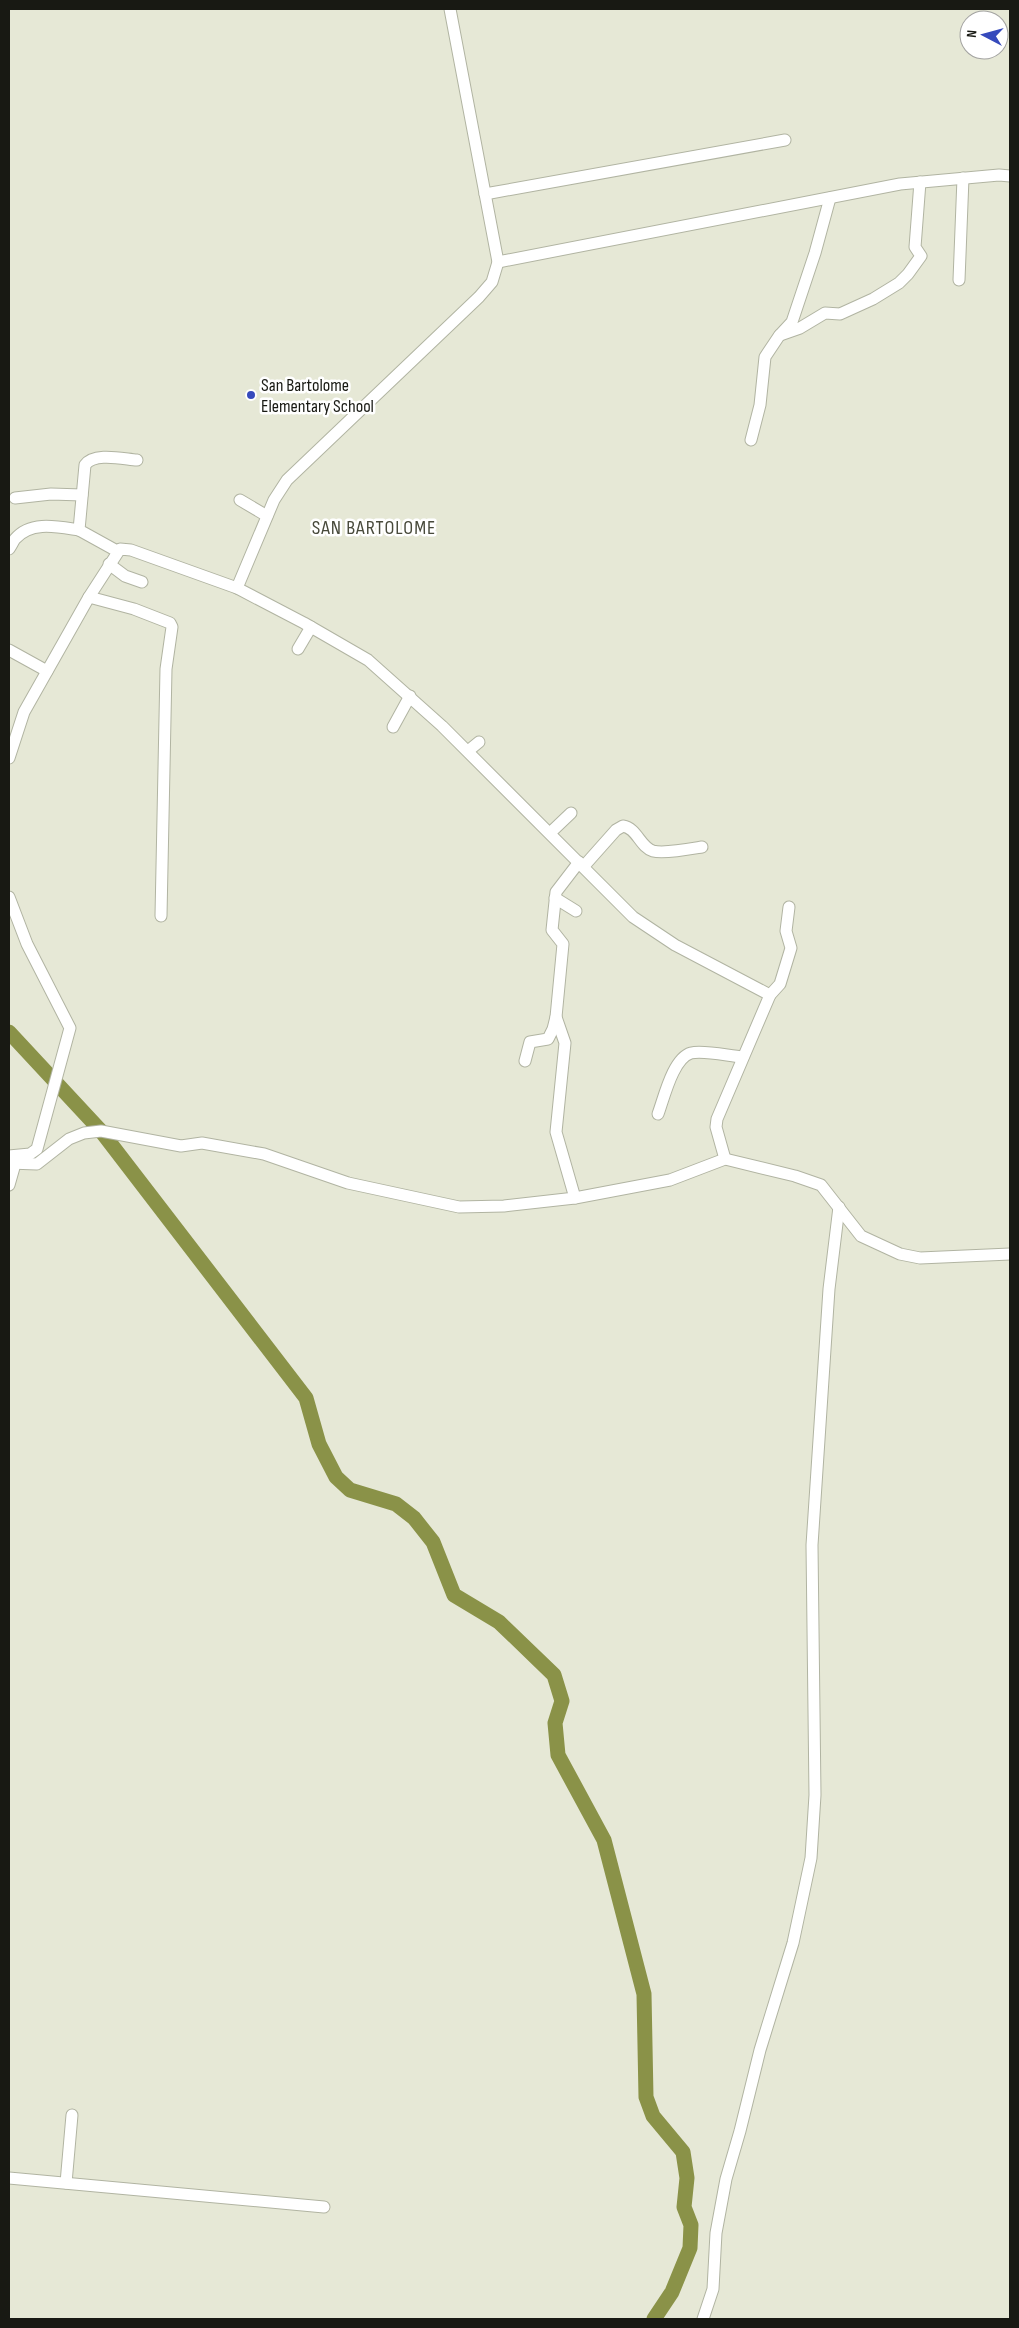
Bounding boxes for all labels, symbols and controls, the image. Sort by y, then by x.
north arrow [959,10,1009,60]
text: N [963,29,980,38]
place label: San Bartolome Elementary School [261,375,374,417]
marker: San Bartolome Elementary School [245,389,257,401]
district label: SAN BARTOLOME [312,516,436,540]

